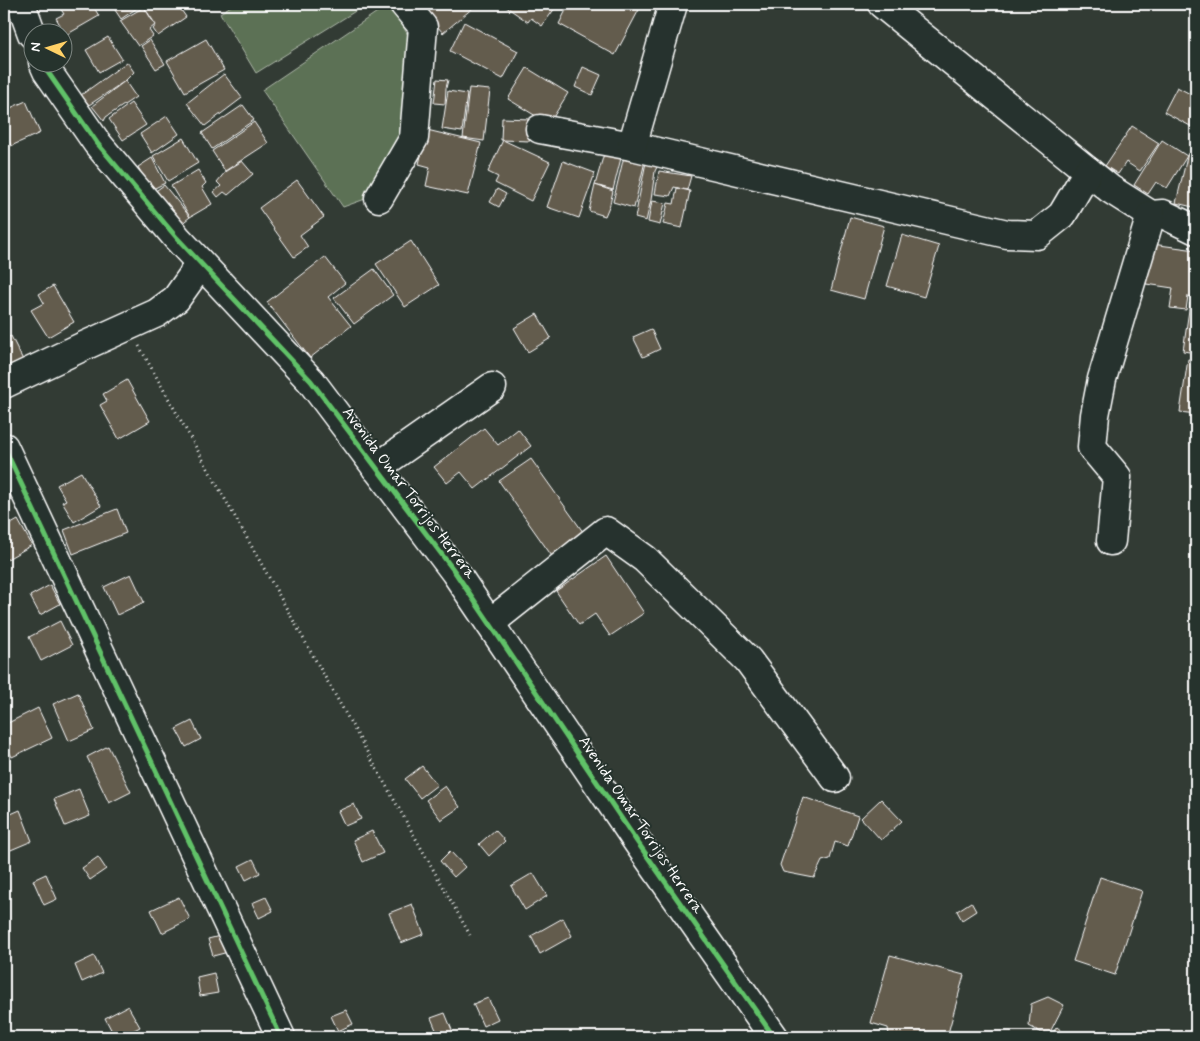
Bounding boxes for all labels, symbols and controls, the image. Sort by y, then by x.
north arrow [22,22,72,72]
text: N [27,42,45,52]
street label: Avenida Omar Torrijos Herrera [337,403,481,584]
street label: Avenida Omar Torrijos Herrera [573,732,708,918]

